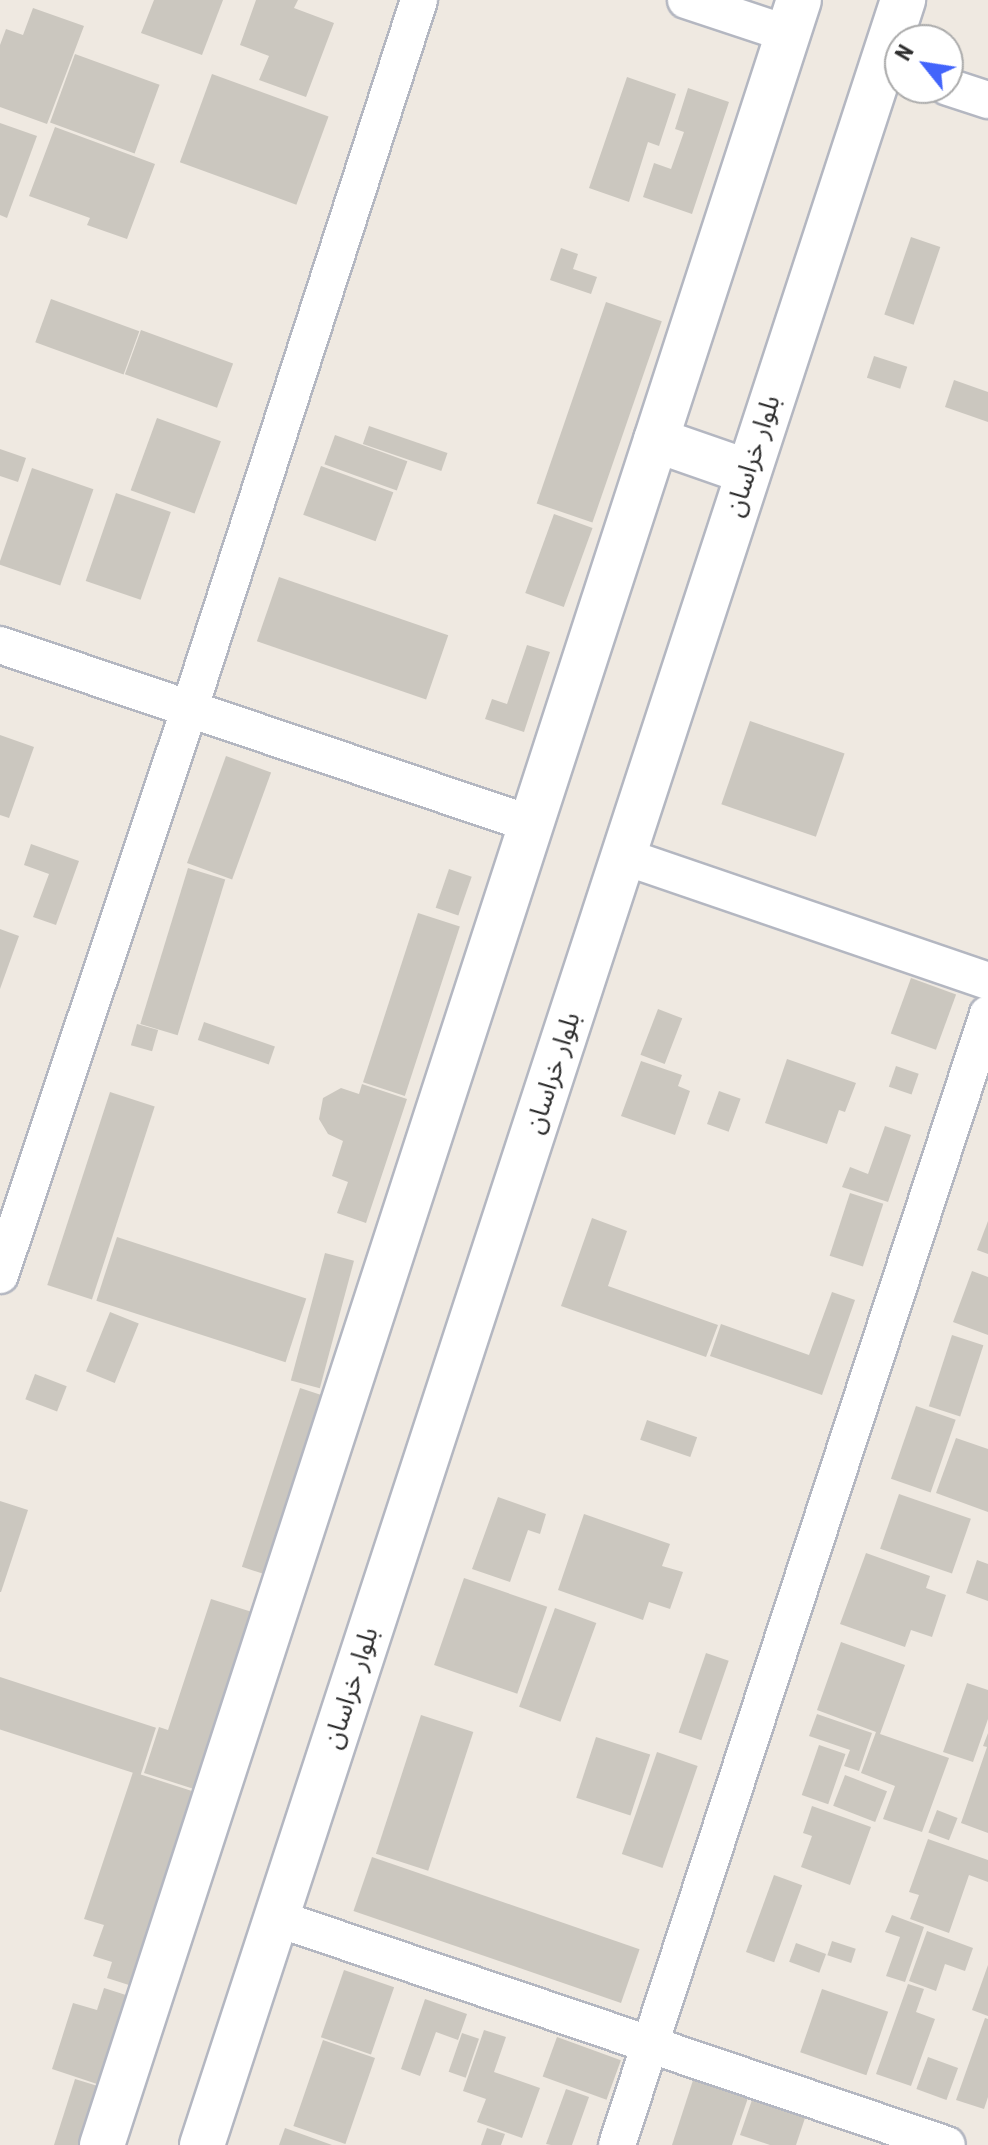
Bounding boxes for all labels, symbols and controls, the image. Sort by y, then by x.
north arrow [884,24,964,104]
text: N [890,41,919,65]
street label: بلوار خراسان [719,391,787,521]
street label: بلوار خراسان [519,1008,587,1138]
street label: بلوار خراسان [317,1623,385,1753]

